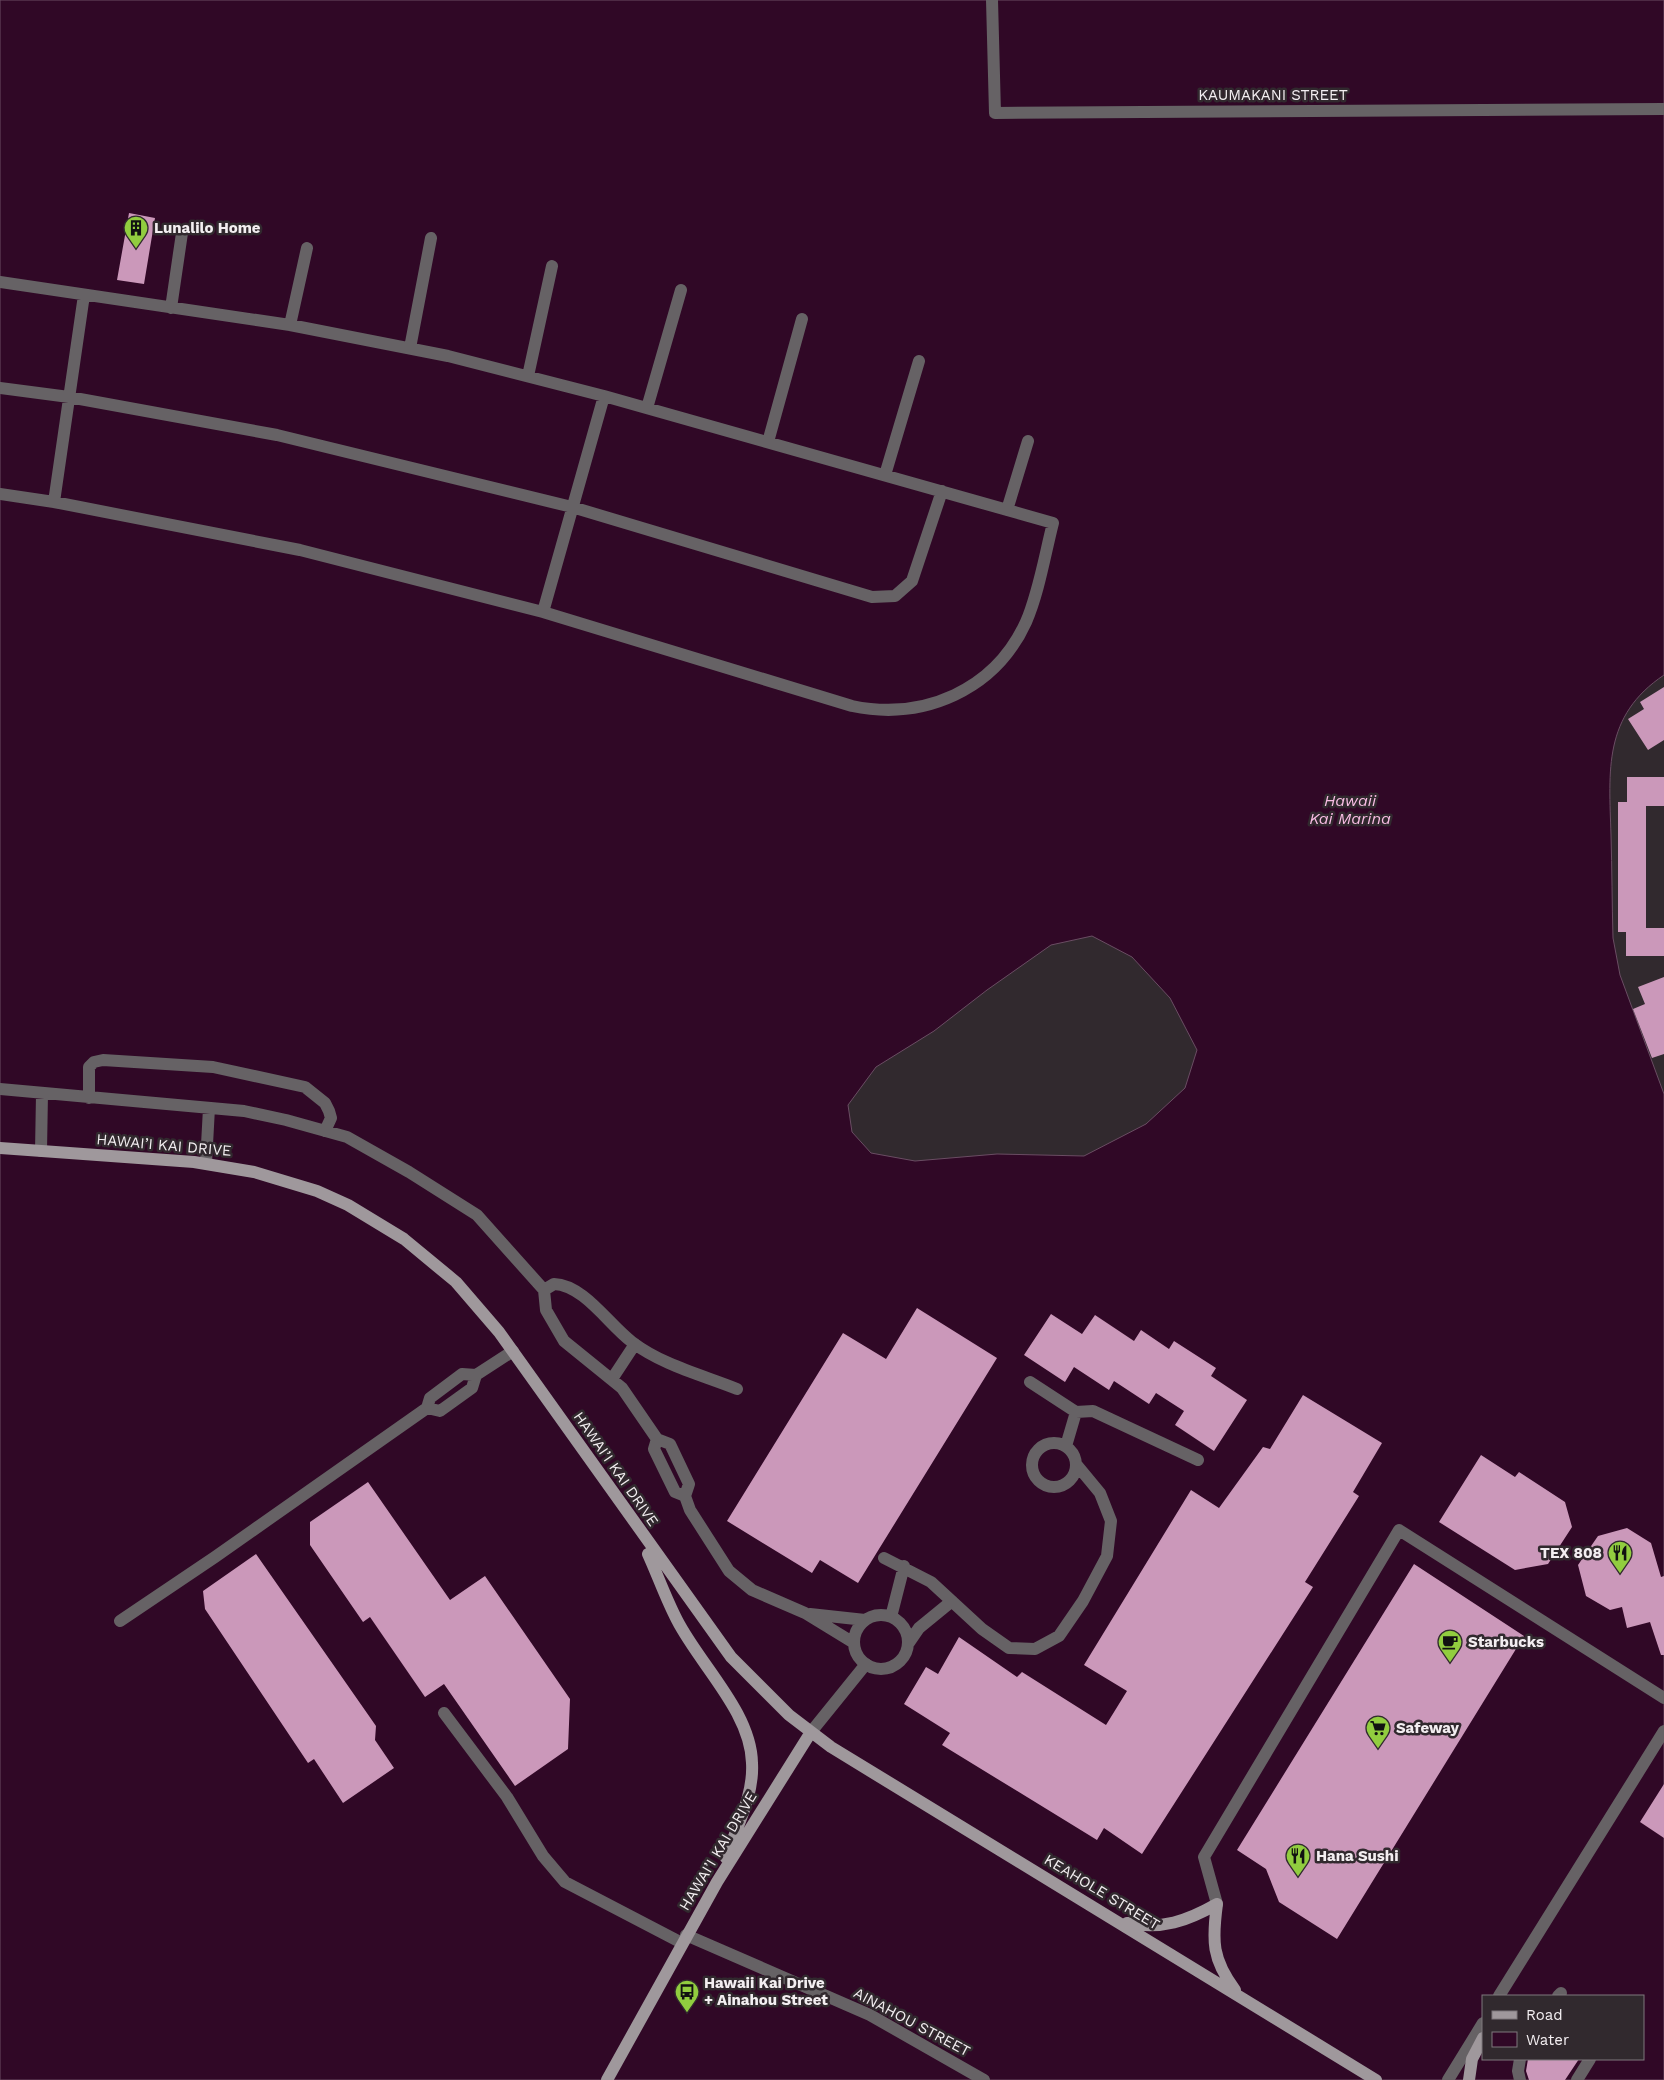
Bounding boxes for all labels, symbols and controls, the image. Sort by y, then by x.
street label: KAUMAKANI STREET [1198,86,1348,104]
building icon: Lunalilo Home [123,215,149,249]
place label: Lunalilo Home [154,219,261,237]
water label: Hawaii Kai Marina [1309,791,1391,828]
street label: HAWAI’I KAI DRIVE [96,1130,232,1160]
street label: HAWAI’I KAI DRIVE [570,1408,662,1530]
restaurant icon: TEX 808 [1607,1540,1633,1574]
place label: TEX 808 [1540,1544,1602,1562]
cafe icon: Starbucks [1437,1629,1463,1663]
place label: Starbucks [1468,1633,1544,1651]
supermarket icon: Safeway [1365,1715,1391,1749]
place label: Safeway [1396,1719,1459,1737]
street label: HAWAI’I KAI DRIVE [675,1788,761,1914]
restaurant icon: Hana Sushi [1285,1843,1311,1877]
place label: Hana Sushi [1316,1847,1399,1865]
street label: KEAHOLE STREET [1041,1850,1163,1934]
place label: Hawaii Kai Drive + Ainahou Street [704,1974,828,2009]
bus stop icon: Hawaii Kai Drive + Ainahou Street [674,1979,700,2013]
street label: AINAHOU STREET [851,1984,973,2060]
legend [1482,1995,1644,2060]
text: Road [1526,2006,1563,2024]
text: Water [1526,2031,1569,2049]

